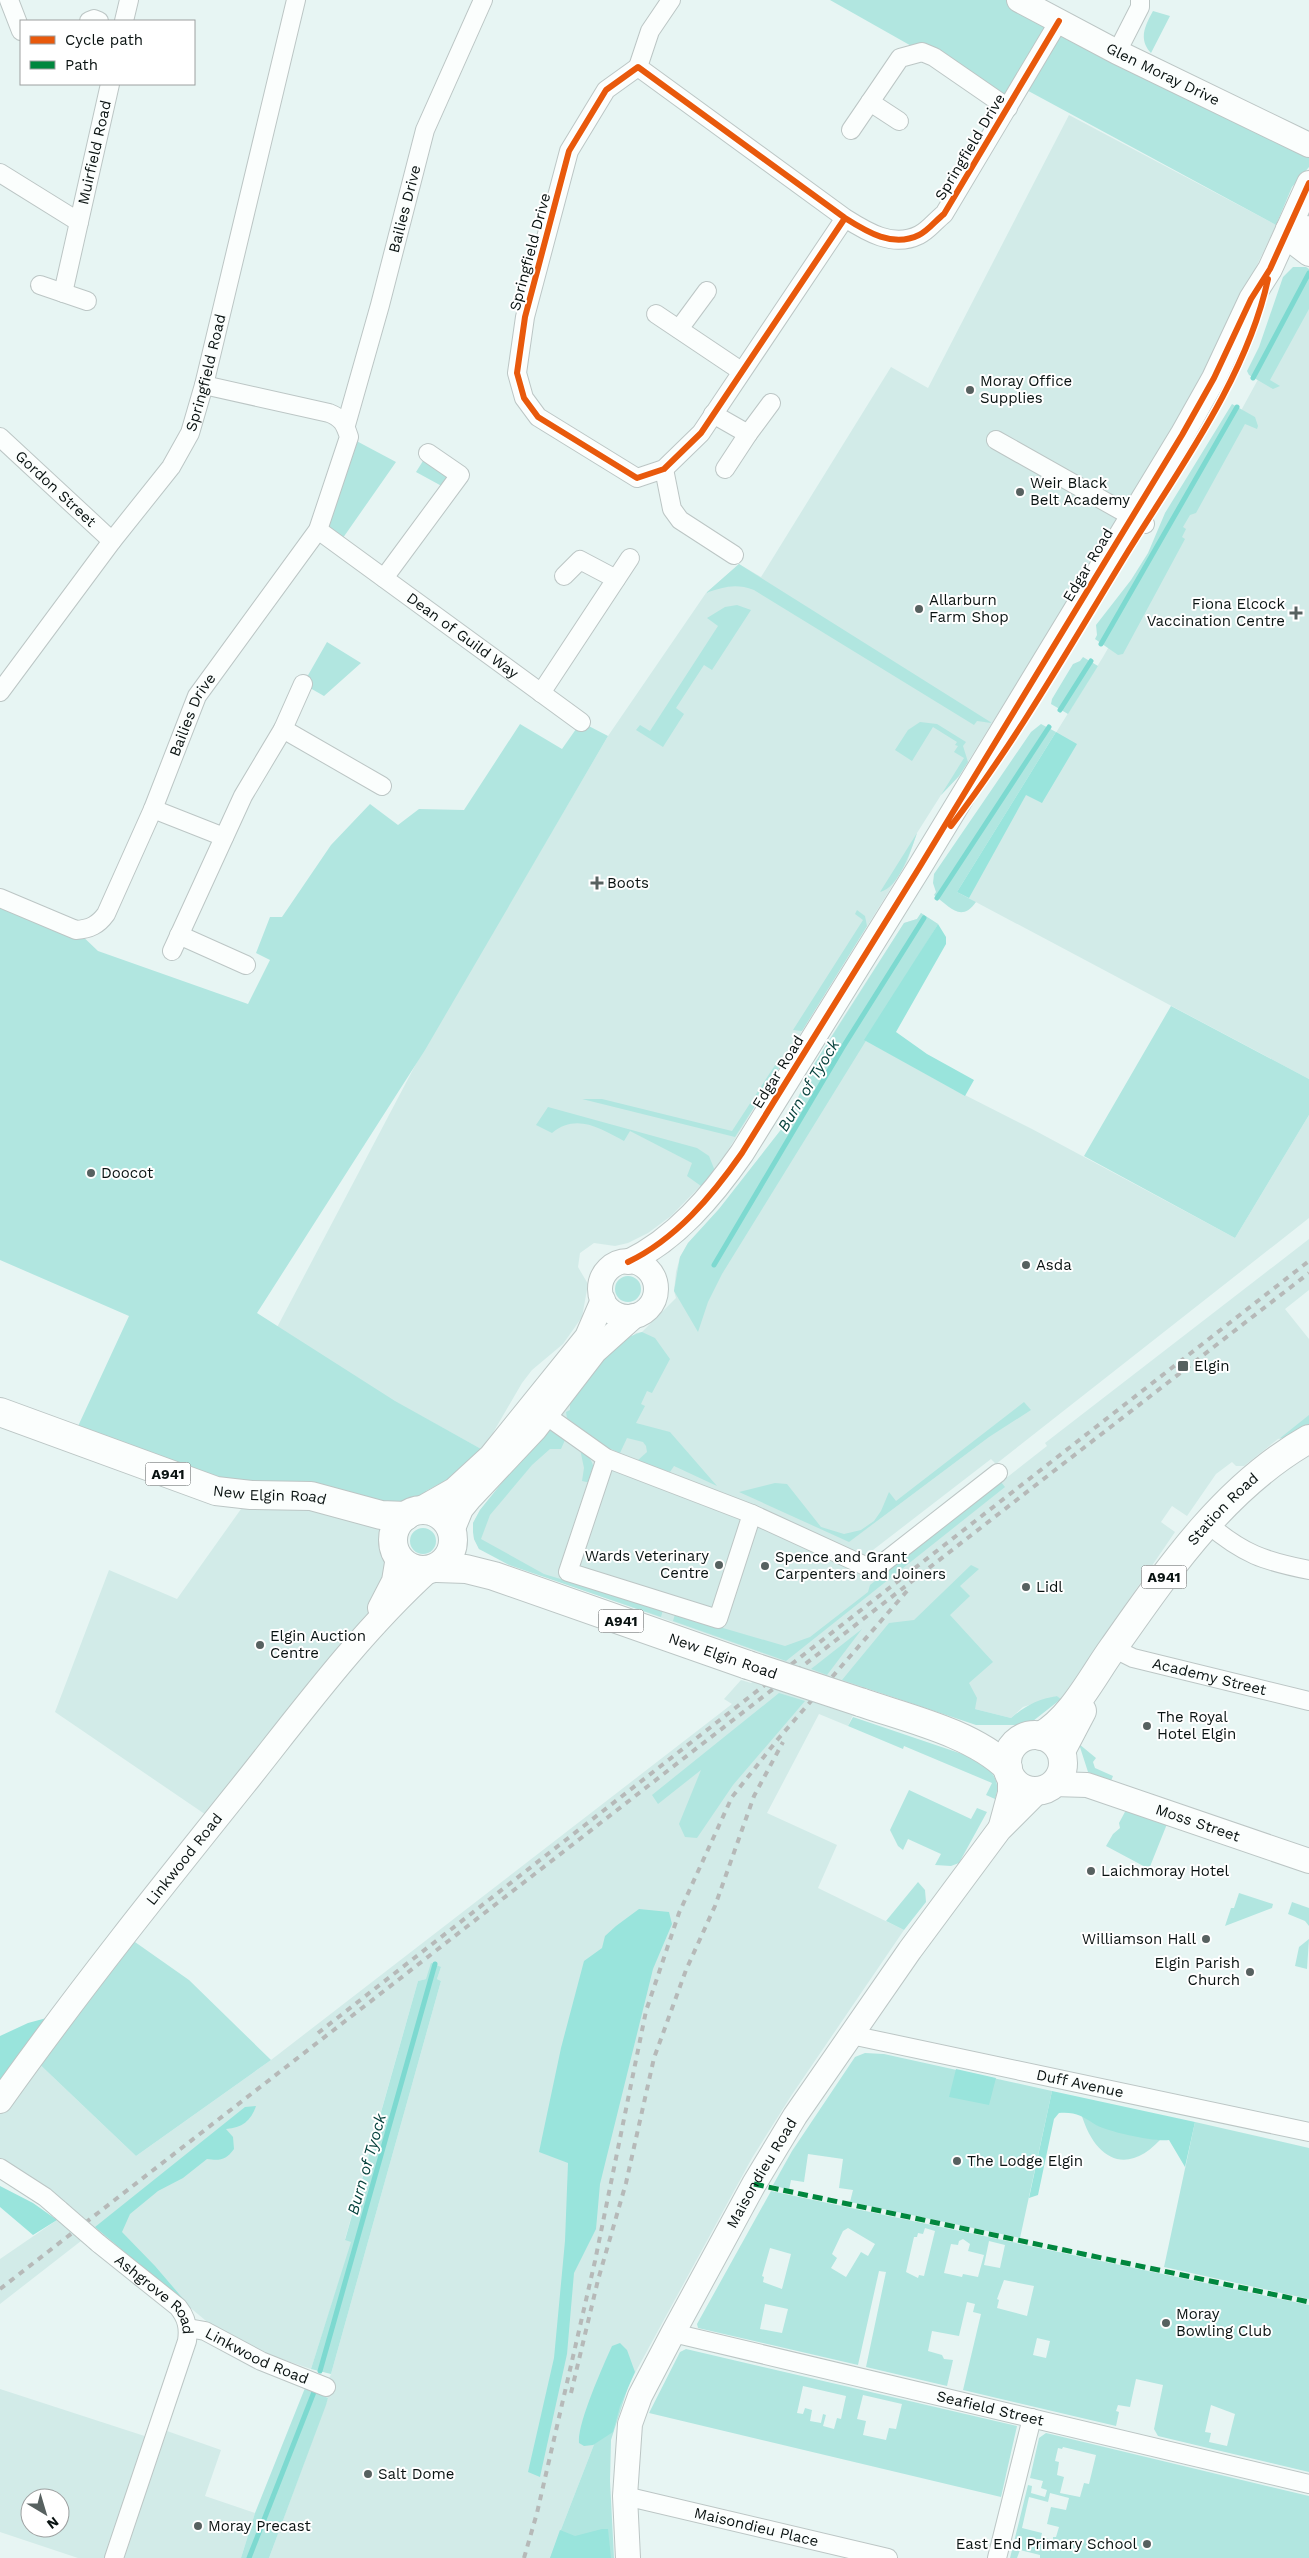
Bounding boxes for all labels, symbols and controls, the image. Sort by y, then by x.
legend [20,20,195,85]
text: Cycle path [65,31,143,49]
street label: Glen Moray Drive [1103,39,1223,109]
text: Path [65,56,98,74]
street label: Springfield Drive [931,90,1009,204]
street label: Muirfield Road [74,99,115,206]
street label: Bailies Drive [385,163,425,255]
street label: Springfield Drive [506,191,554,313]
street label: Springfield Road [182,312,230,434]
place label: Moray Office Supplies [980,372,1072,407]
marker: Moray Office Supplies [964,384,976,396]
street label: Gordon Street [12,447,100,531]
place label: Weir Black Belt Academy [1030,474,1130,509]
marker: Weir Black Belt Academy [1014,486,1026,498]
street label: Edgar Road [1059,525,1117,605]
street label: Dean of Guild Way [403,589,522,683]
place label: Allarburn Farm Shop [929,591,1009,626]
place label: Fiona Elcock Vaccination Centre [1147,595,1285,630]
marker: Allarburn Farm Shop [913,603,925,615]
marker: Fiona Elcock Vaccination Centre [1289,606,1303,620]
street label: Bailies Drive [165,670,220,759]
place label: Boots [607,874,649,892]
marker: Boots [591,877,603,889]
street label: Edgar Road [748,1032,808,1112]
water label: Burn of Tyock [773,1035,844,1135]
place label: Doocot [101,1164,154,1182]
marker: Doocot [85,1167,97,1179]
place label: Asda [1036,1256,1072,1274]
marker: Asda [1020,1259,1032,1271]
place label: Elgin [1194,1357,1229,1375]
marker: Elgin [1176,1359,1190,1373]
road number: A941 [146,1462,190,1486]
street label: Station Road [1183,1469,1262,1549]
street label: New Elgin Road [212,1482,329,1509]
place label: Wards Veterinary Centre [585,1547,709,1582]
place label: Spence and Grant Carpenters and Joiners [775,1548,946,1583]
marker: Wards Veterinary Centre [713,1559,725,1571]
marker: Spence and Grant Carpenters and Joiners [759,1560,771,1572]
road number: A941 [1142,1565,1186,1588]
place label: Lidl [1036,1578,1063,1596]
marker: Lidl [1020,1581,1032,1593]
road number: A941 [598,1610,644,1632]
place label: Elgin Auction Centre [270,1627,366,1662]
street label: New Elgin Road [666,1629,780,1683]
marker: Elgin Auction Centre [254,1639,266,1651]
street label: Academy Street [1151,1654,1269,1699]
place label: The Royal Hotel Elgin [1157,1708,1236,1743]
marker: The Royal Hotel Elgin [1141,1720,1153,1732]
street label: Moss Street [1153,1800,1243,1846]
street label: Linkwood Road [142,1810,226,1909]
place label: Laichmoray Hotel [1101,1862,1230,1880]
marker: Laichmoray Hotel [1085,1865,1097,1877]
place label: Williamson Hall [1082,1930,1196,1948]
marker: Williamson Hall [1200,1933,1212,1945]
place label: Elgin Parish Church [1155,1954,1240,1989]
marker: Elgin Parish Church [1244,1966,1256,1978]
street label: Duff Avenue [1035,2065,1125,2101]
water label: Burn of Tyock [343,2110,390,2217]
street label: Maisondieu Road [723,2115,801,2231]
place label: The Lodge Elgin [967,2152,1083,2170]
marker: The Lodge Elgin [951,2155,963,2167]
street label: Ashgrove Road [111,2251,197,2335]
place label: Moray Bowling Club [1176,2305,1272,2340]
marker: Moray Bowling Club [1160,2317,1172,2329]
street label: Linkwood Road [202,2324,311,2388]
street label: Seafield Street [935,2387,1046,2430]
place label: Salt Dome [378,2465,454,2483]
marker: Salt Dome [362,2468,374,2480]
north arrow [20,2488,70,2538]
street label: Maisondieu Place [692,2504,820,2550]
text: N [44,2514,62,2533]
place label: Moray Precast [208,2517,312,2535]
marker: Moray Precast [192,2520,204,2532]
place label: East End Primary School [956,2535,1137,2553]
marker: East End Primary School [1141,2538,1153,2550]

